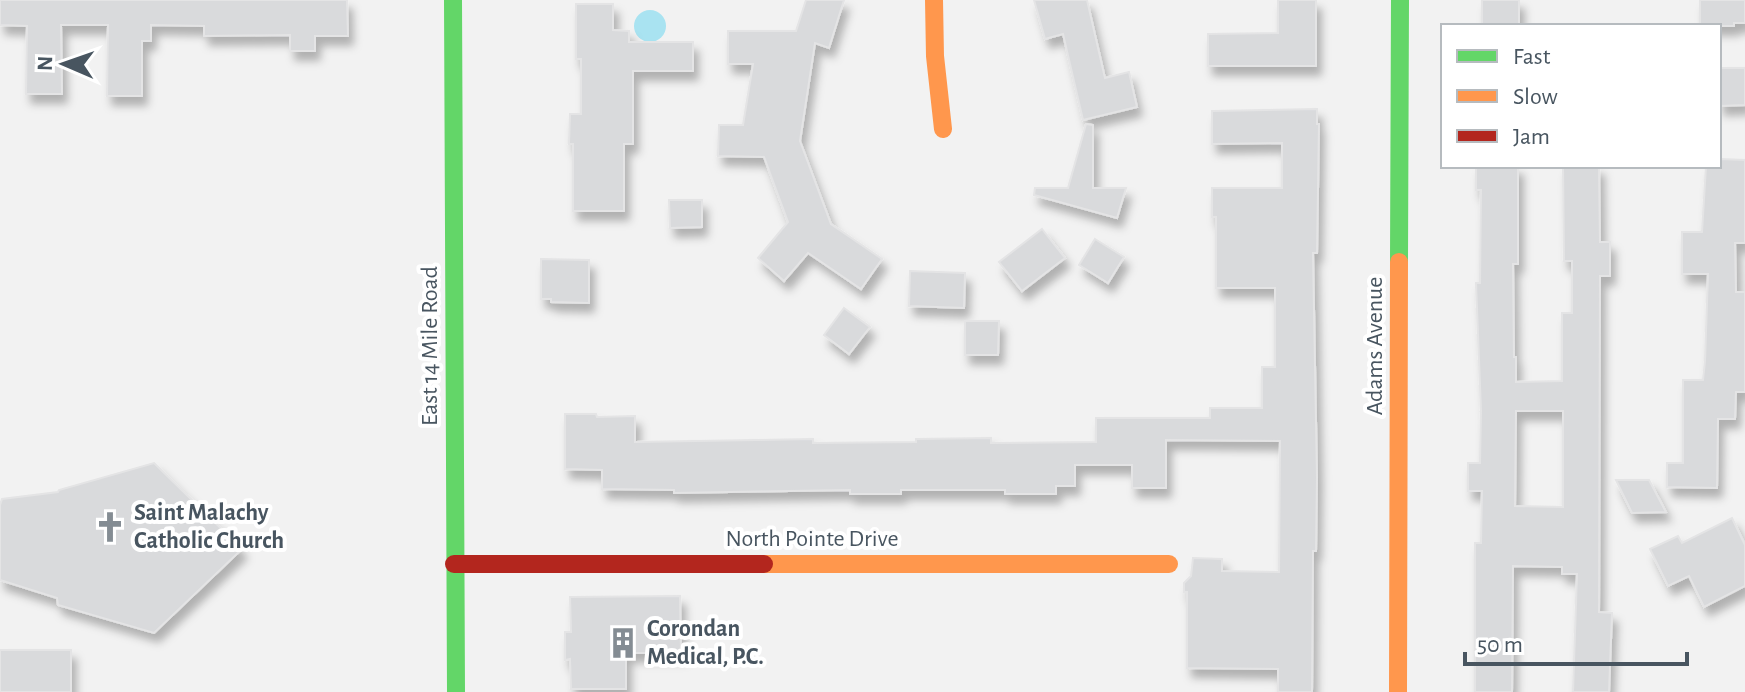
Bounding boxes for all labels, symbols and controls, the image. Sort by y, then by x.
north arrow [24,24,104,104]
legend [1441,24,1721,168]
text: Fast [1513,45,1551,69]
text: N [34,55,56,71]
text: Slow [1513,85,1558,109]
text: Jam [1513,125,1550,149]
street label: East 14 Mile Road [418,266,442,426]
street label: Adams Avenue [1363,277,1387,415]
place label: Saint Malachy Catholic Church [134,501,284,553]
church icon: Saint Malachy Catholic Church [93,510,127,544]
street label: North Pointe Drive [725,527,899,551]
scale bar [1465,616,1687,666]
place label: Corondan Medical, P.C. [647,617,764,669]
building icon: Corondan Medical, P.C. [606,626,640,660]
text: 50 m [1477,633,1523,657]

